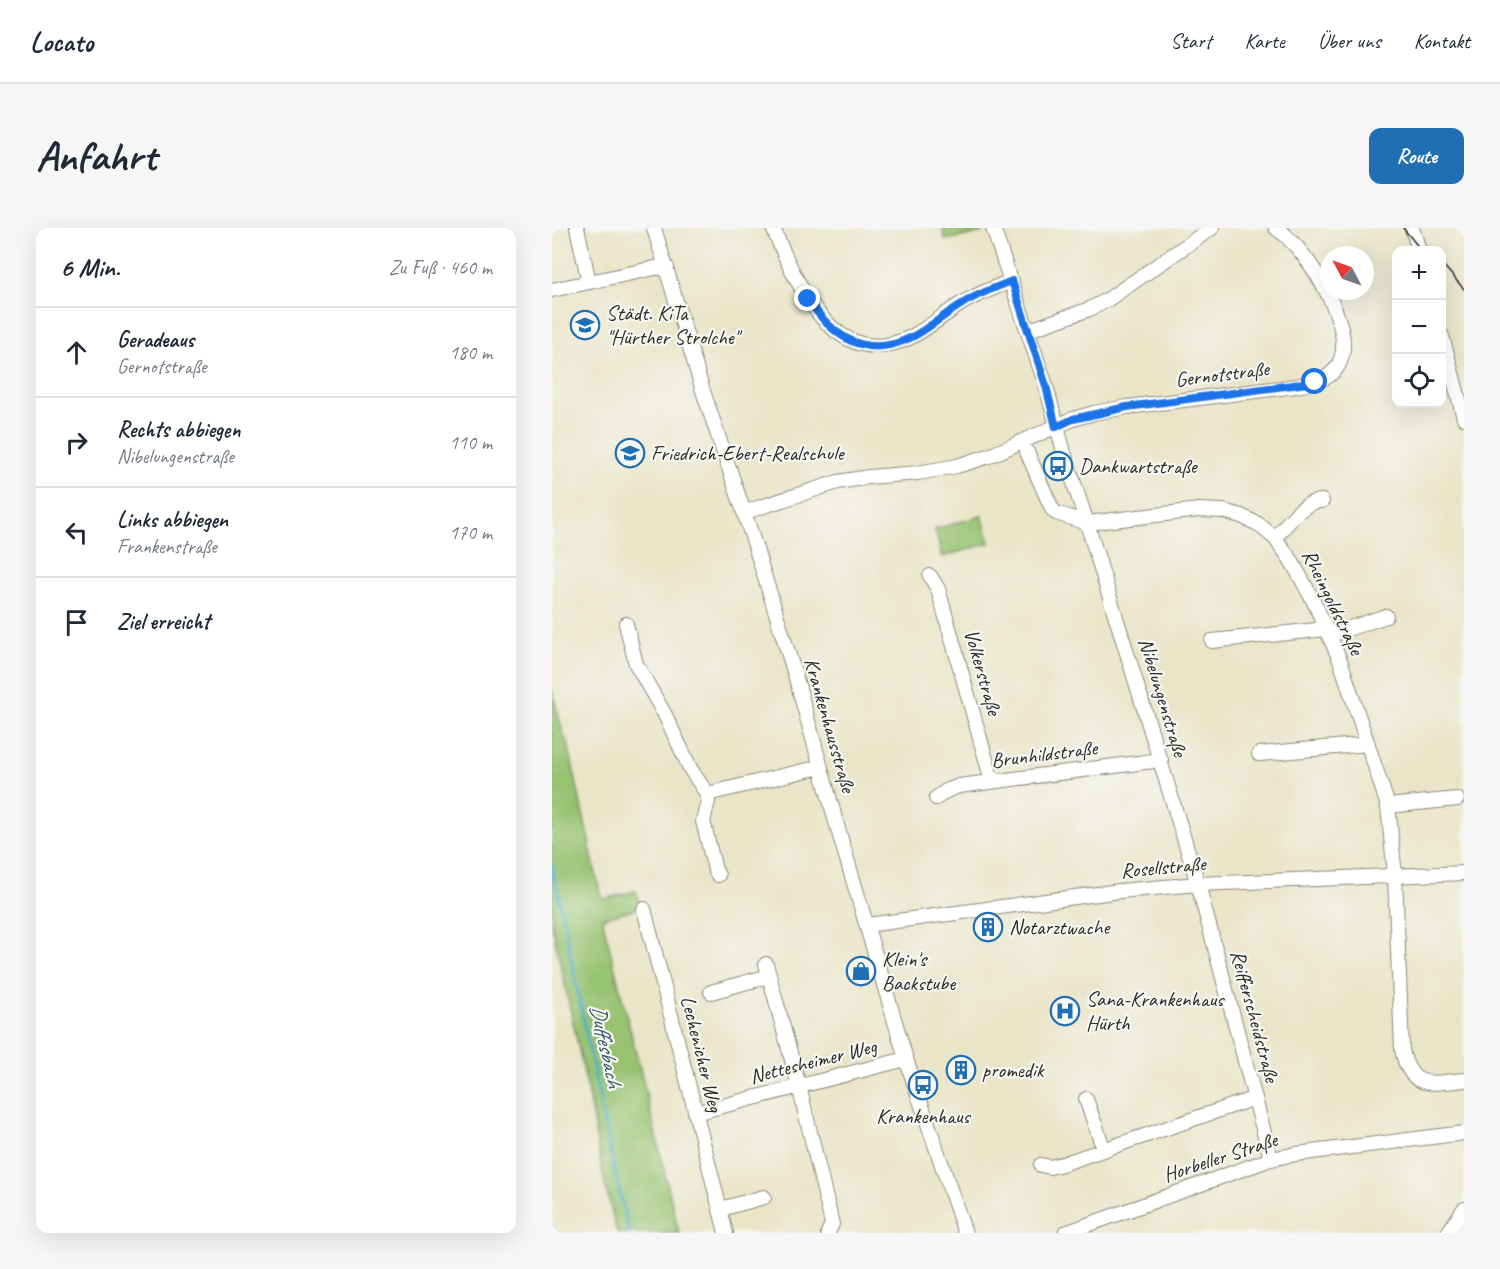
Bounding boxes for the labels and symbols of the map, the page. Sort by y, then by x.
north arrow [1320,246,1374,300]
route end [794,285,820,311]
place label: Städt. KiTa "Hürther Strolche" [606,300,742,350]
school or university icon: Städt. KiTa "Hürther Strolche" [569,309,601,341]
street label: Gernotstraße [1174,355,1272,393]
route start [1301,368,1327,394]
school or university icon: Friedrich-Ebert-Realschule [614,437,646,469]
place label: Friedrich-Ebert-Realschule [651,440,846,466]
bus stop icon: Dankwartstraße [1042,450,1074,482]
place label: Dankwartstraße [1079,453,1199,479]
street label: Rheingoldstraße [1296,545,1371,661]
street label: Volkerstraße [958,626,1008,720]
street label: Nibelungenstraße [1133,635,1194,762]
street label: Krankenhausstraße [798,655,862,797]
street label: Brunhildstraße [990,734,1101,773]
street label: Rosellstraße [1120,850,1209,884]
building icon: Notarztwache [972,911,1004,943]
place label: Notarztwache [1009,914,1112,940]
place label: Klein's Backstube [882,946,956,996]
street label: Reifferscheidstraße [1225,947,1286,1087]
shop icon: Klein's Backstube [845,955,877,987]
place label: Sana-Krankenhaus Hürth [1086,986,1225,1036]
street label: Lechenicher Weg [675,993,729,1116]
hospital icon: Sana-Krankenhaus Hürth [1049,995,1081,1027]
water label: Duffesbach [584,1002,629,1092]
street label: Nettesheimer Weg [747,1032,881,1089]
building icon: promedik [945,1054,977,1086]
place label: promedik [982,1057,1045,1083]
bus stop icon: Krankenhaus [907,1069,939,1101]
place label: Krankenhaus [876,1103,972,1129]
street label: Horbeller Straße [1160,1126,1282,1188]

